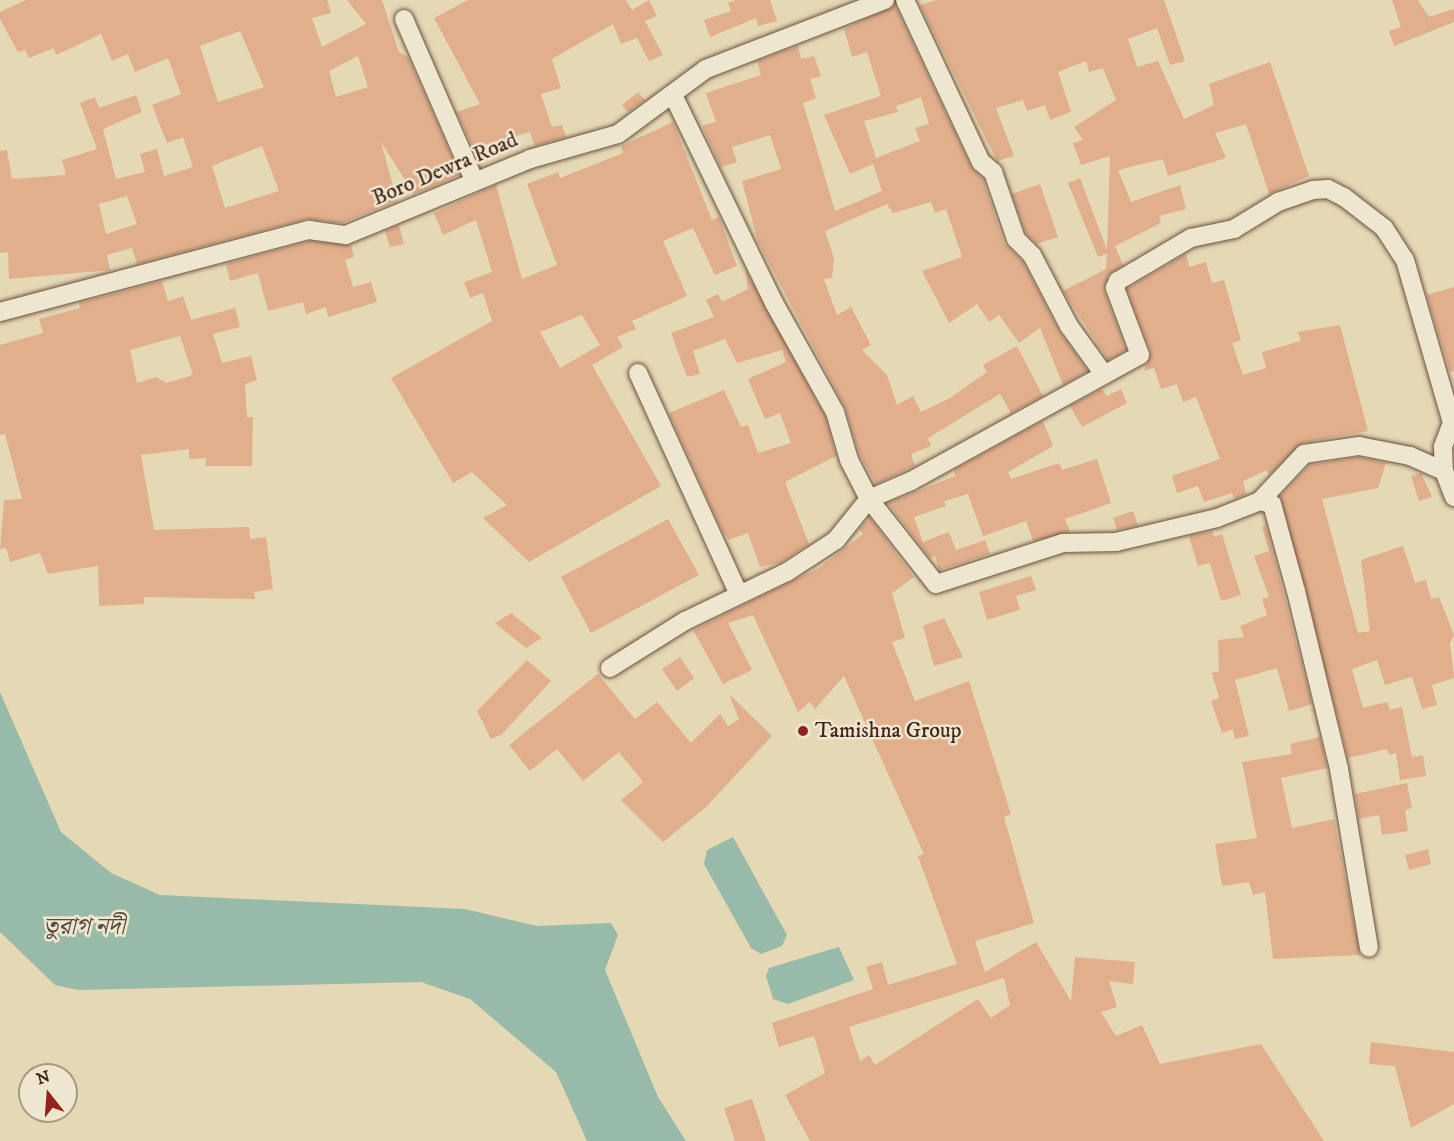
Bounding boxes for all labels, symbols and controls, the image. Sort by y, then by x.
street label: Boro Dewra Road [368,126,522,212]
place label: Tamishna Group [815,718,962,744]
marker: Tamishna Group [796,724,810,738]
water label: তুরাগ নদী [43,914,125,942]
north arrow [18,1063,78,1123]
text: N [34,1066,53,1089]

